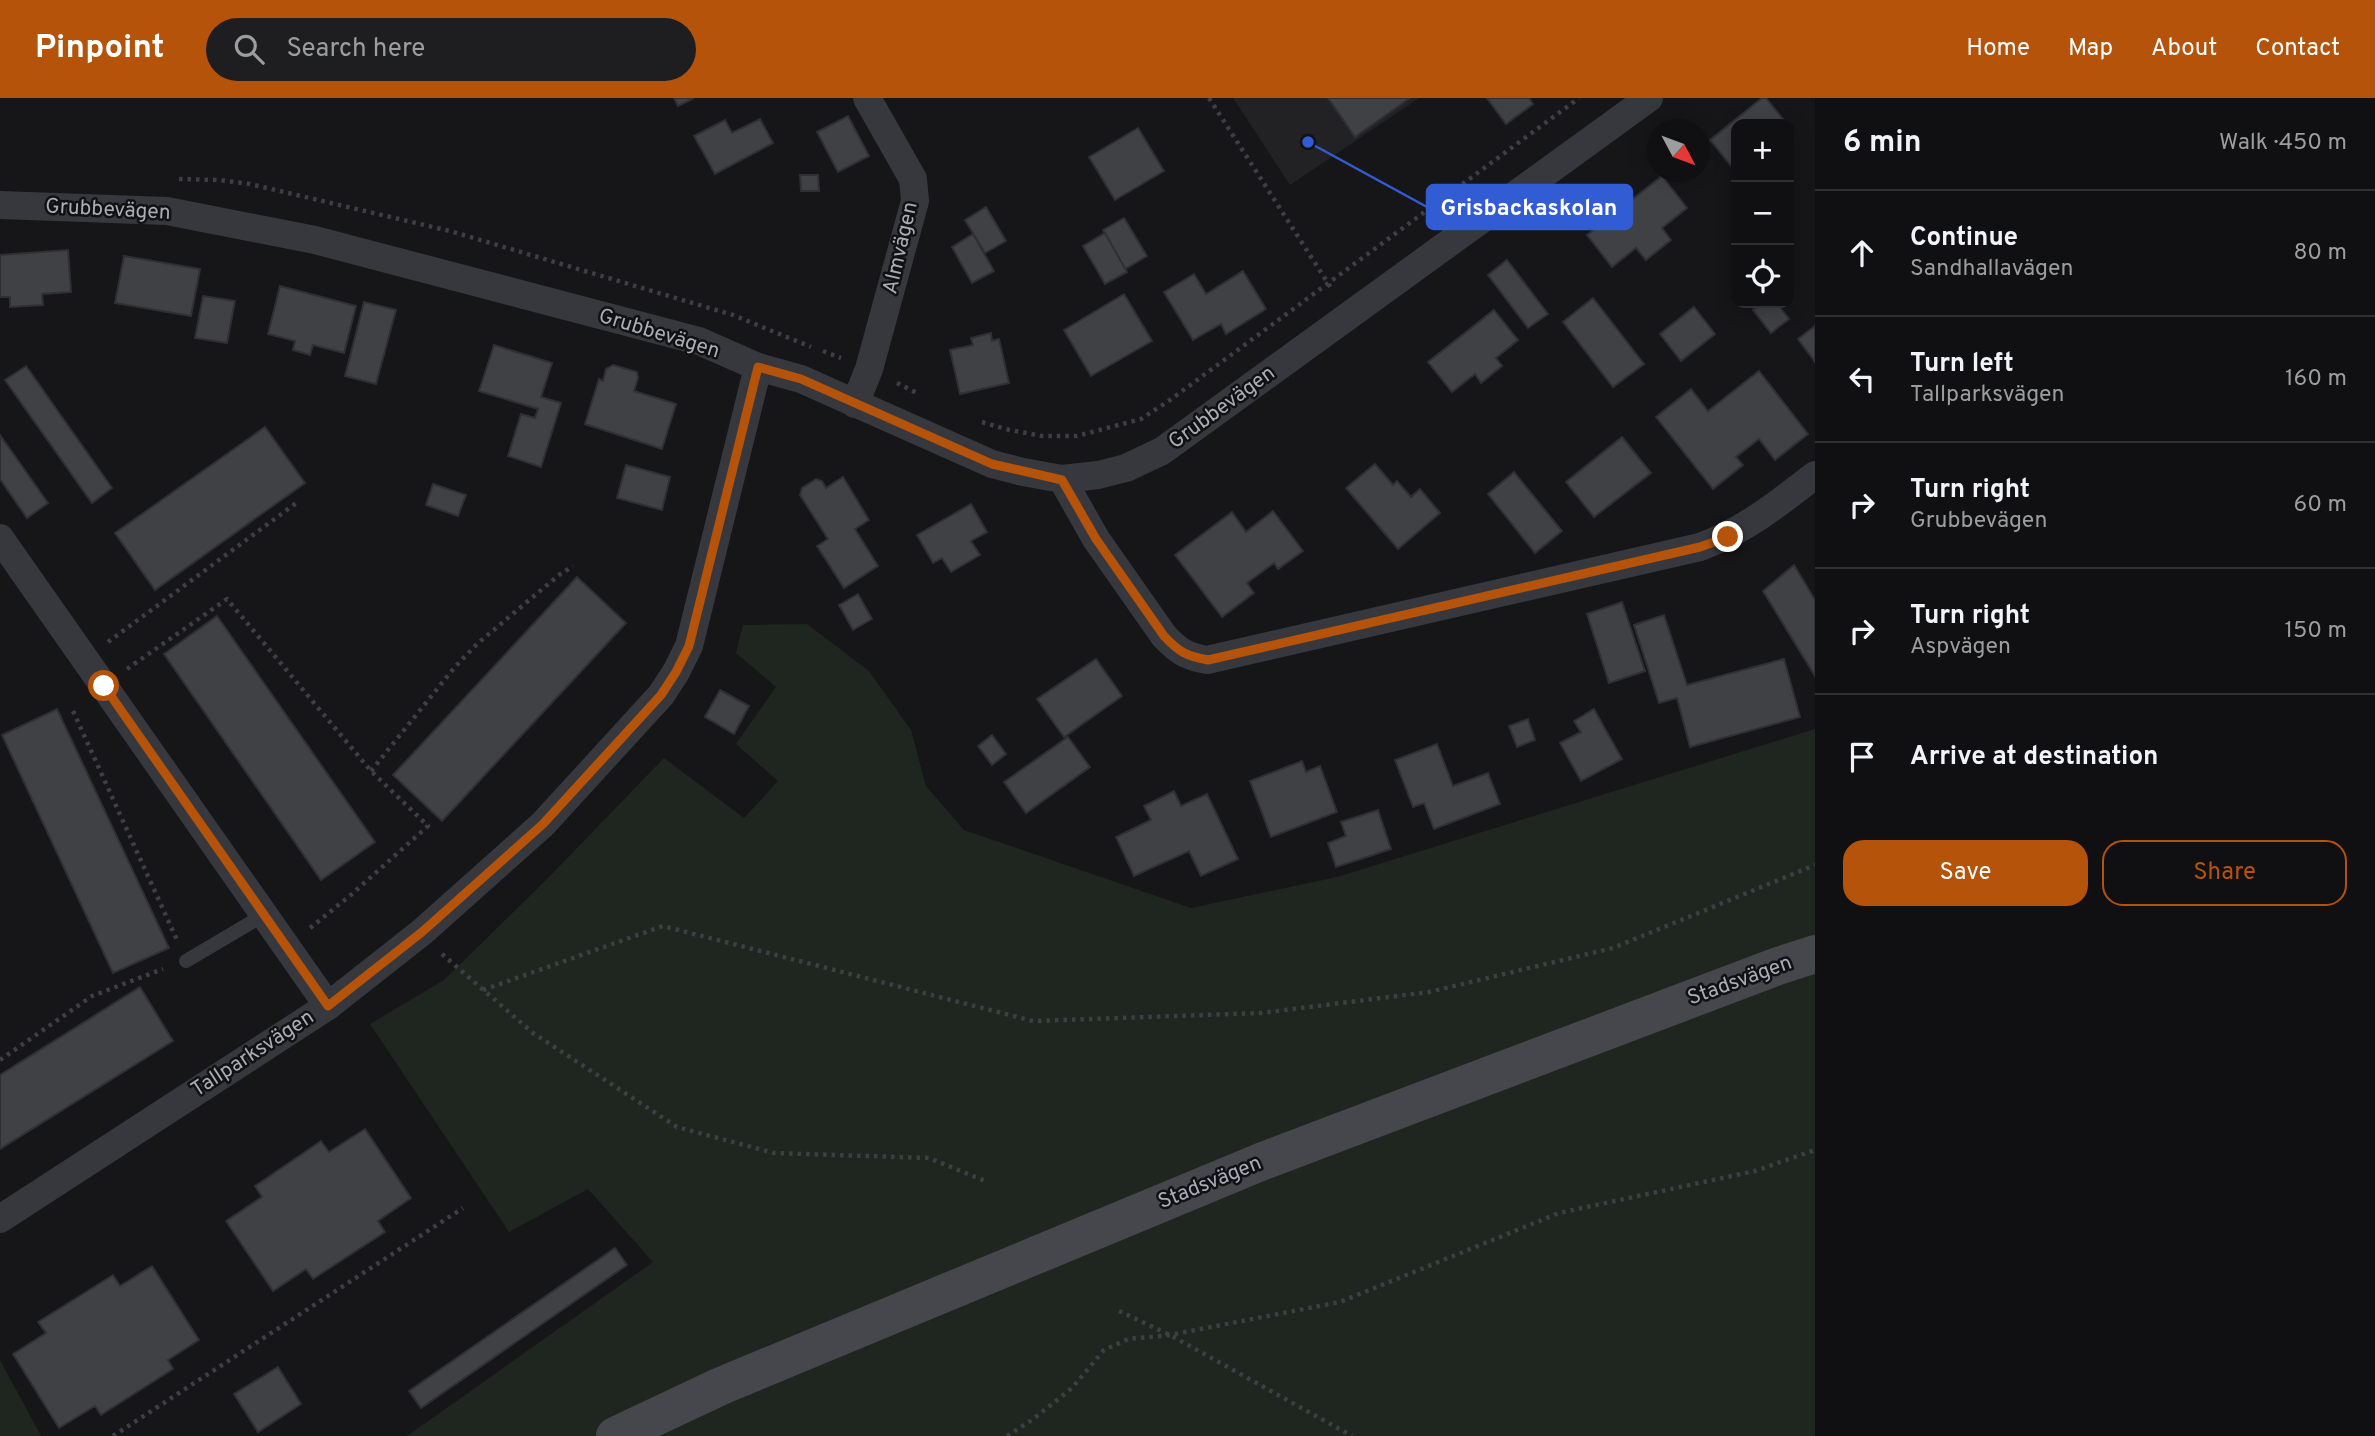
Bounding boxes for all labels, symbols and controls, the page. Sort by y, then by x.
search box [206,18,696,81]
text: Pinpoint [35,28,164,70]
icon: search [230,30,268,68]
text: Search here [286,33,425,66]
text: Home [1966,34,2030,64]
text: Map [2068,34,2113,64]
text: About [2151,34,2217,64]
text: Contact [2255,34,2340,64]
north arrow [1647,119,1710,182]
map controls [1731,119,1794,308]
button: + [1731,119,1794,182]
text: 6 min [1843,125,1921,162]
text: Walk · 450 m [2219,129,2347,158]
button: − [1731,182,1794,245]
callout: Grisbackaskolan [1427,185,1632,229]
street label: Grubbevägen [45,193,171,227]
text: Grisbackaskolan [1441,195,1617,224]
street label: Almvägen [877,199,925,297]
text: Continue [1910,222,2018,255]
icon: ahead [1843,234,1881,272]
text: 80 m [2294,239,2347,268]
button: locate [1731,245,1794,308]
text: Sandhallavägen [1910,255,2073,284]
street label: Grubbevägen [595,303,723,365]
text: Turn left [1910,348,2014,381]
street label: Grubbevägen [1163,360,1281,456]
icon: left [1843,360,1881,398]
text: 160 m [2285,365,2347,394]
text: Tallparksvägen [1910,381,2065,410]
text: Turn right [1910,474,2030,507]
icon: right [1843,486,1881,524]
text: 60 m [2294,491,2347,520]
text: Grubbevägen [1910,507,2047,536]
route end [1712,521,1743,552]
text: Turn right [1910,600,2030,633]
icon: right [1843,612,1881,650]
text: 150 m [2285,617,2347,646]
text: Aspvägen [1910,633,2011,662]
route start [88,670,119,701]
icon: arrive [1843,738,1881,776]
text: Arrive at destination [1910,741,2158,774]
button: Save [1843,840,2088,906]
button: Share [2102,840,2347,906]
street label: Stadsvägen [1684,950,1796,1012]
street label: Tallparksvägen [186,1004,320,1104]
street label: Stadsvägen [1154,1150,1266,1216]

